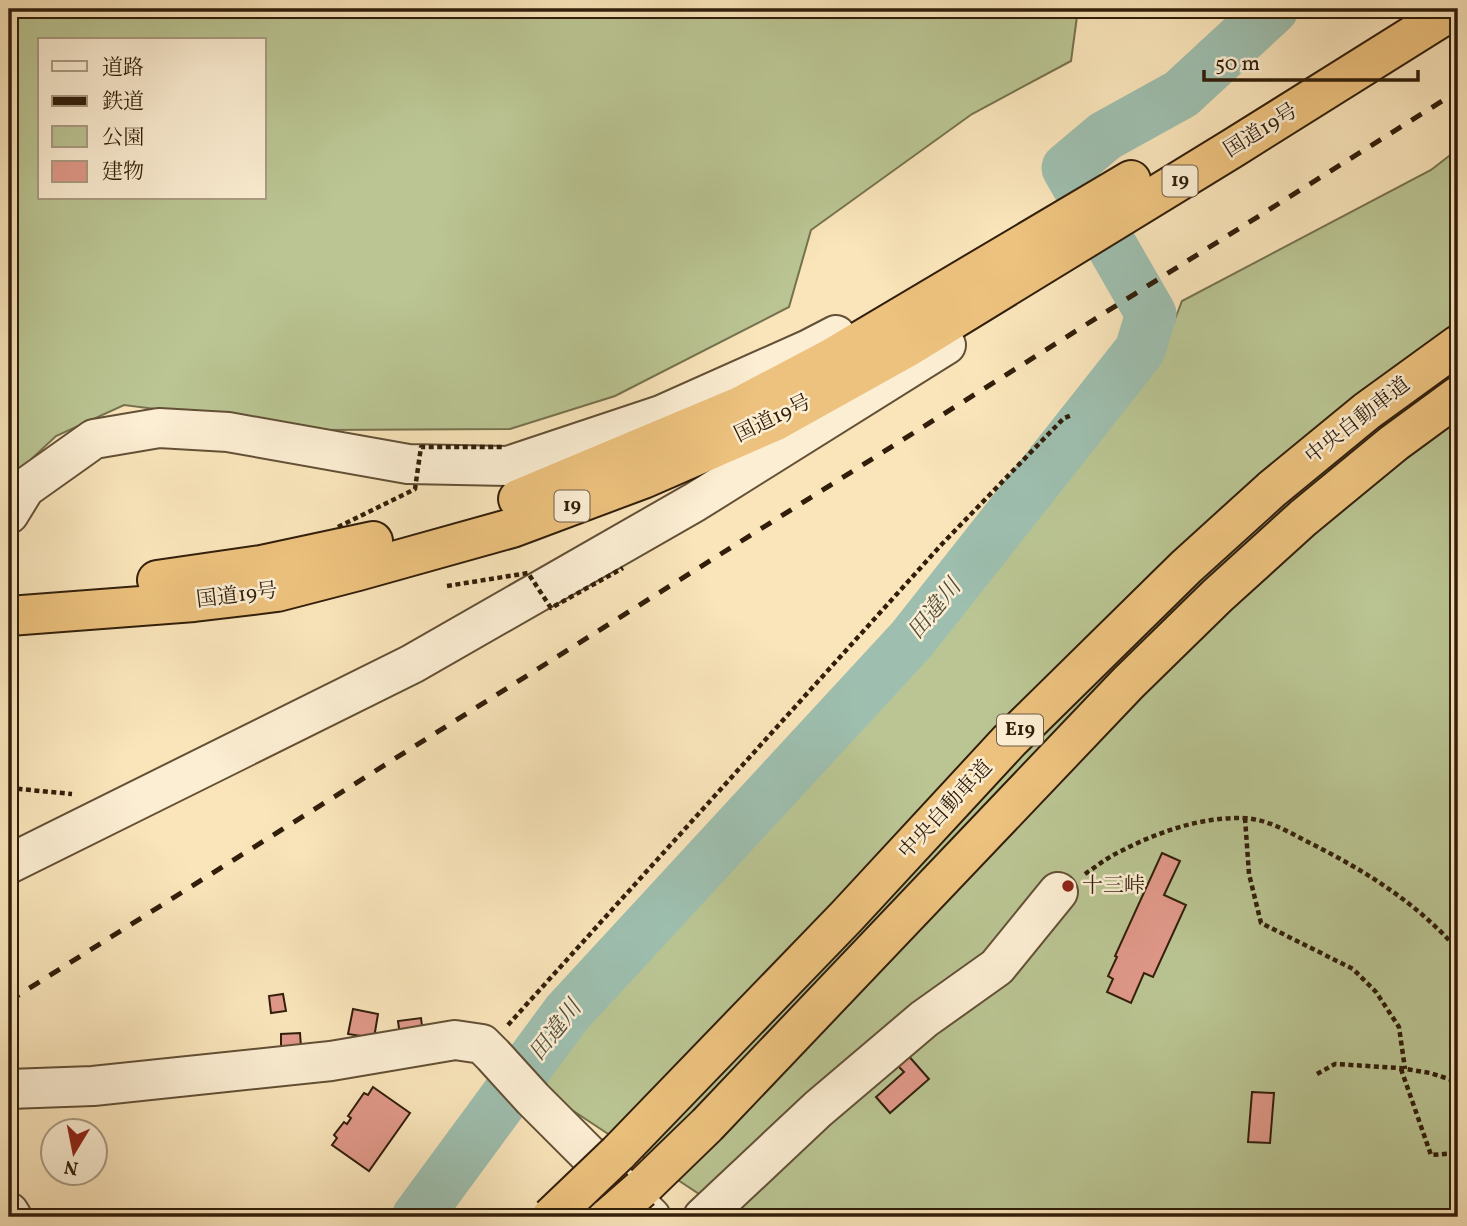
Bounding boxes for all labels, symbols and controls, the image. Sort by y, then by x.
legend [38,38,266,200]
scale bar [1204,38,1418,82]
text: 50 m [1215,50,1260,79]
text: 道路 [102,54,144,83]
text: 鉄道 [102,88,144,117]
street label: 国道19号 [1219,97,1303,165]
text: 公園 [102,124,144,153]
text: 建物 [102,158,144,187]
road number: 19 [1162,166,1198,196]
street label: 中央自動車道 [1299,371,1417,471]
street label: 国道19号 [730,388,816,450]
road number: 19 [554,491,590,522]
water label: 田違川 [901,571,971,647]
street label: 国道19号 [195,577,279,615]
road number: E19 [997,715,1043,746]
street label: 中央自動車道 [892,754,1000,866]
place label: 十三峠 [1082,872,1145,901]
marker: 十三峠 [1060,878,1076,894]
water label: 田違川 [522,992,592,1068]
north arrow [38,1118,108,1188]
text: N [62,1153,80,1181]

